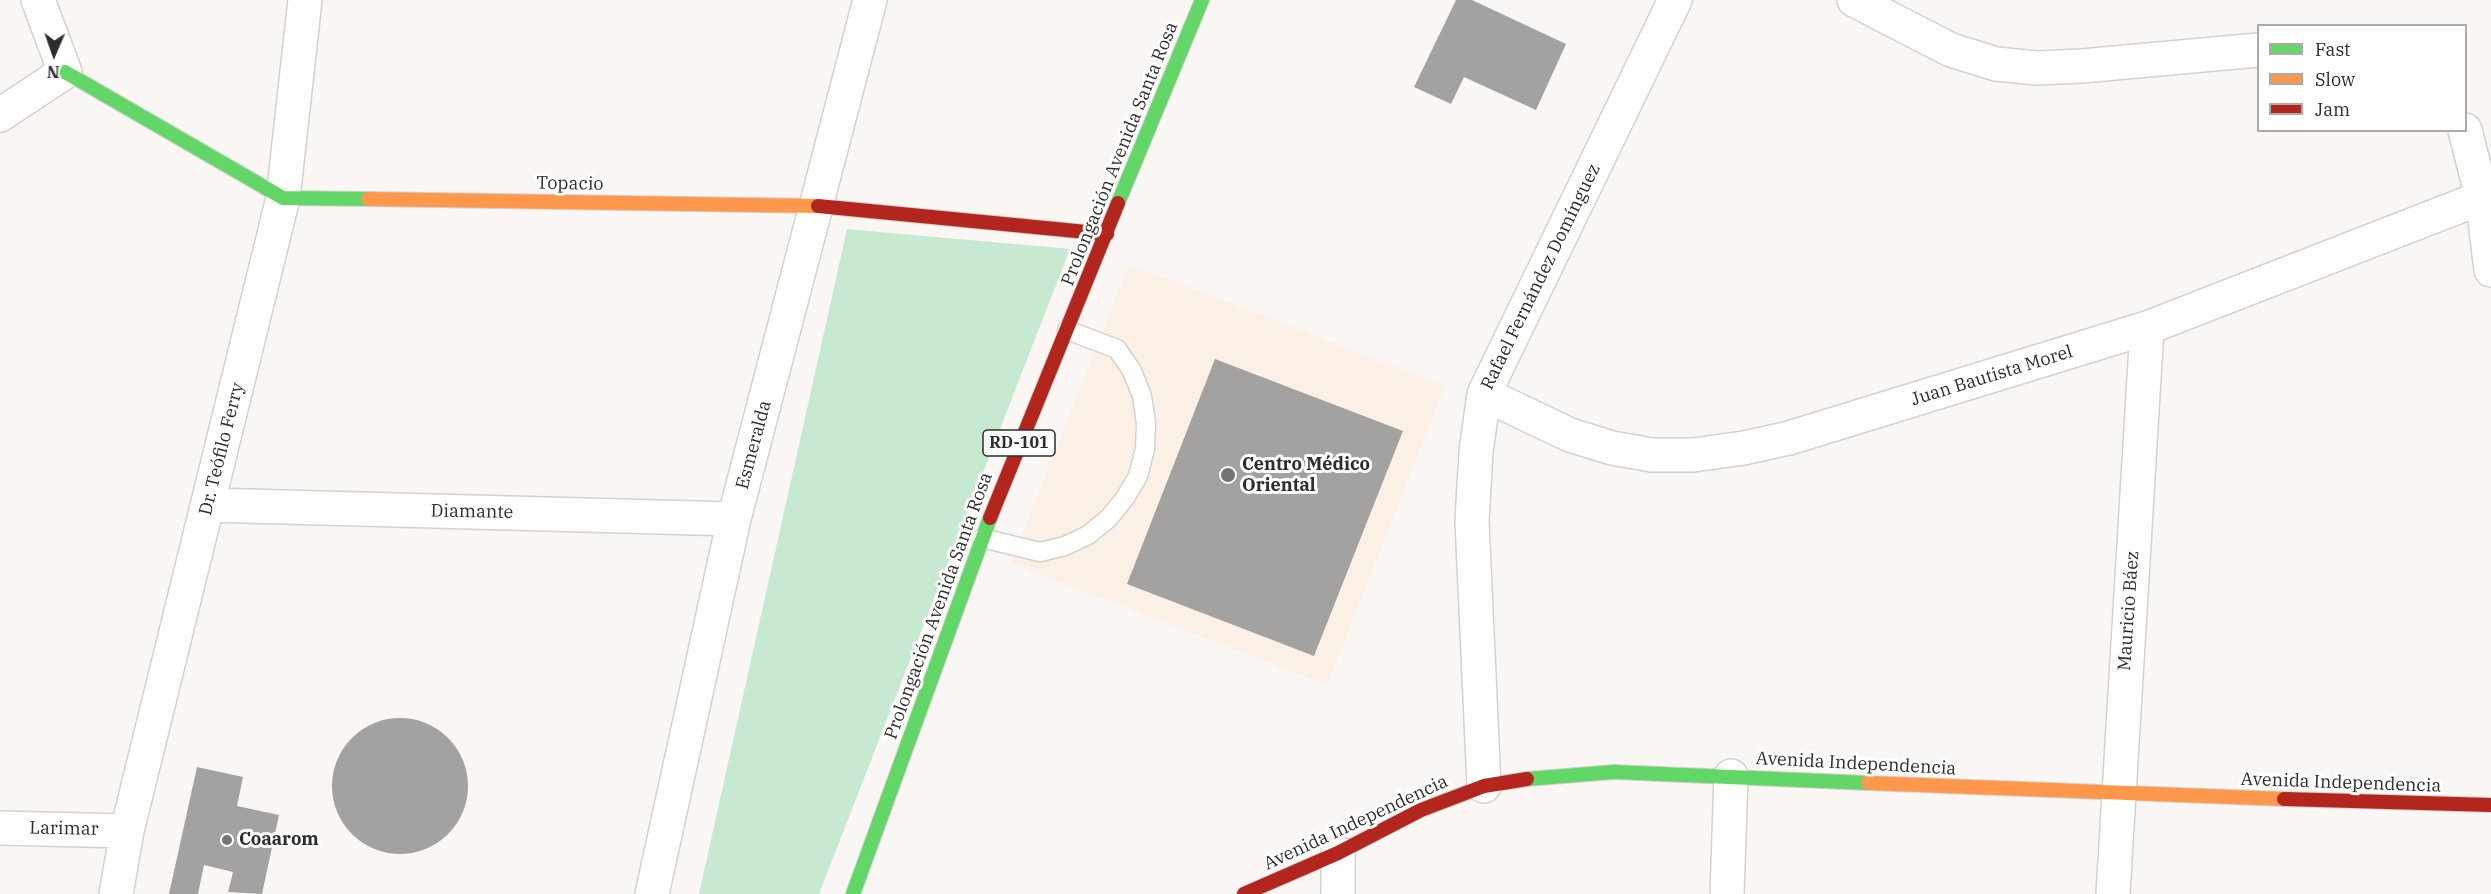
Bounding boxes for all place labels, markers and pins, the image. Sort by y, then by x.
place label: Centro Médico Oriental [1242,454,1370,496]
marker: Centro Médico Oriental [1219,466,1237,484]
place label: Coaarom [239,829,319,851]
marker: Coaarom [220,833,234,847]

